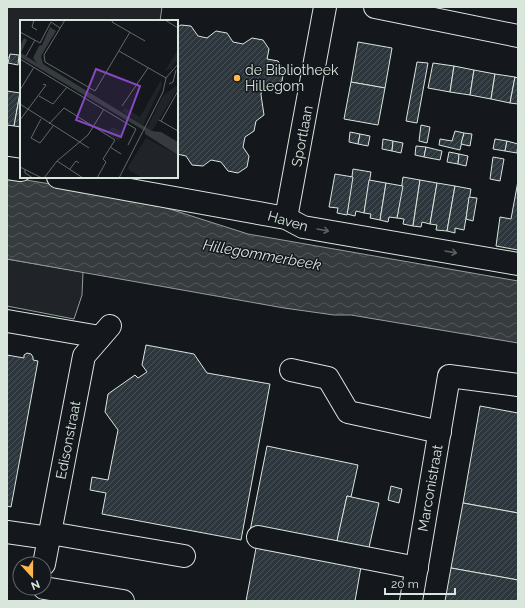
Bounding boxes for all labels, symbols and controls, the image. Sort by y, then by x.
inset map [20,20,178,178]
place label: de Bibliotheek Hillegom [245,62,339,94]
marker: de Bibliotheek Hillegom [232,73,242,83]
street label: Sportlaan [288,104,316,168]
street label: Haven [266,208,310,234]
one-way arrow [316,226,329,234]
water label: Hillegommerbeek [202,236,322,274]
one-way arrow [444,249,457,257]
street label: Edisonstraat [53,399,84,481]
street label: Marconistraat [414,443,446,533]
north arrow [12,556,52,596]
scale bar [385,570,455,596]
text: N [29,577,42,592]
text: 20 m [391,577,419,591]

